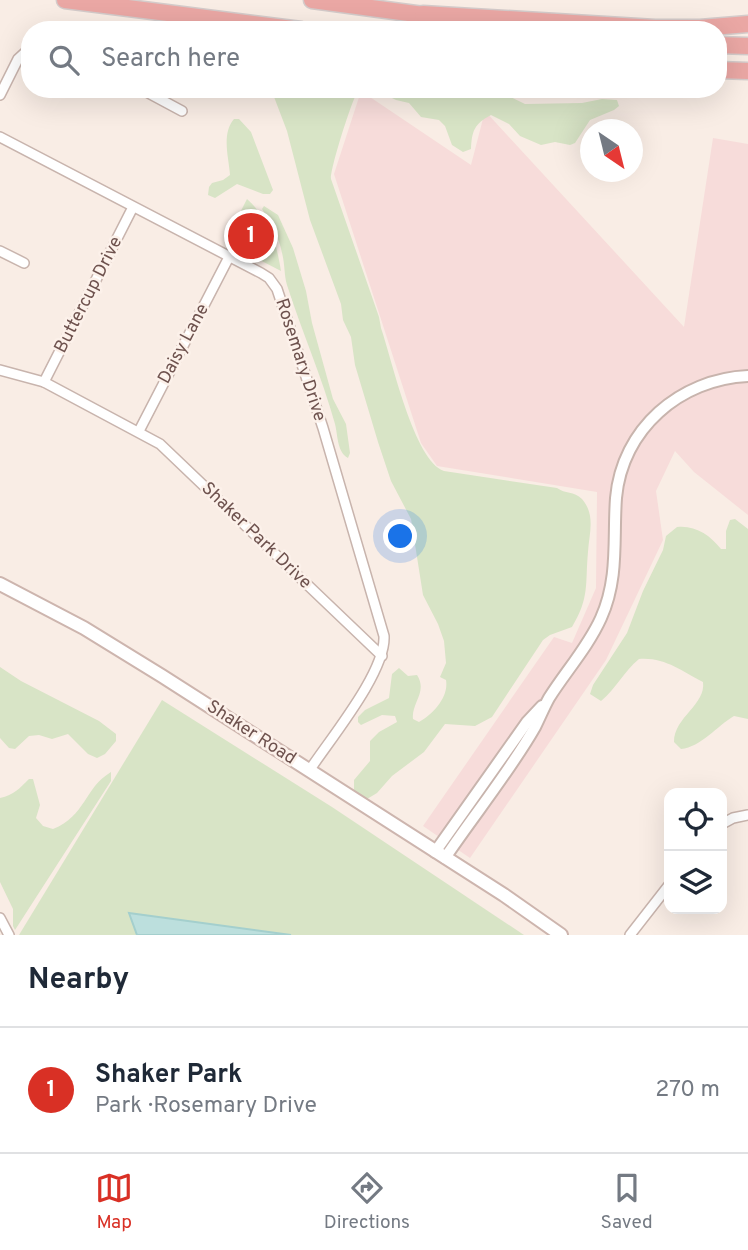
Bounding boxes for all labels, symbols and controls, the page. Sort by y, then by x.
search box [21,21,727,98]
icon: search [45,41,83,79]
text: Search here [101,43,240,76]
north arrow [580,119,643,182]
pin: 1 [228,210,274,262]
street label: Buttercup Drive [50,233,128,357]
street label: Rosemary Drive [269,296,331,424]
street label: Daisy Lane [153,300,215,388]
street label: Shaker Park Drive [196,477,316,595]
your location [383,519,417,553]
street label: Shaker Road [202,696,300,770]
map controls [664,788,727,914]
button: locate [664,788,727,851]
button: layers [664,851,727,914]
text: Nearby [28,962,129,999]
text: Shaker Park [95,1059,243,1092]
text: 1 [46,1076,56,1105]
text: 270 m [655,1076,720,1105]
text: Park · Rosemary Drive [95,1092,317,1121]
tab: Map [95,1169,133,1235]
tab: Directions [324,1169,410,1235]
tab: Saved [601,1169,653,1235]

